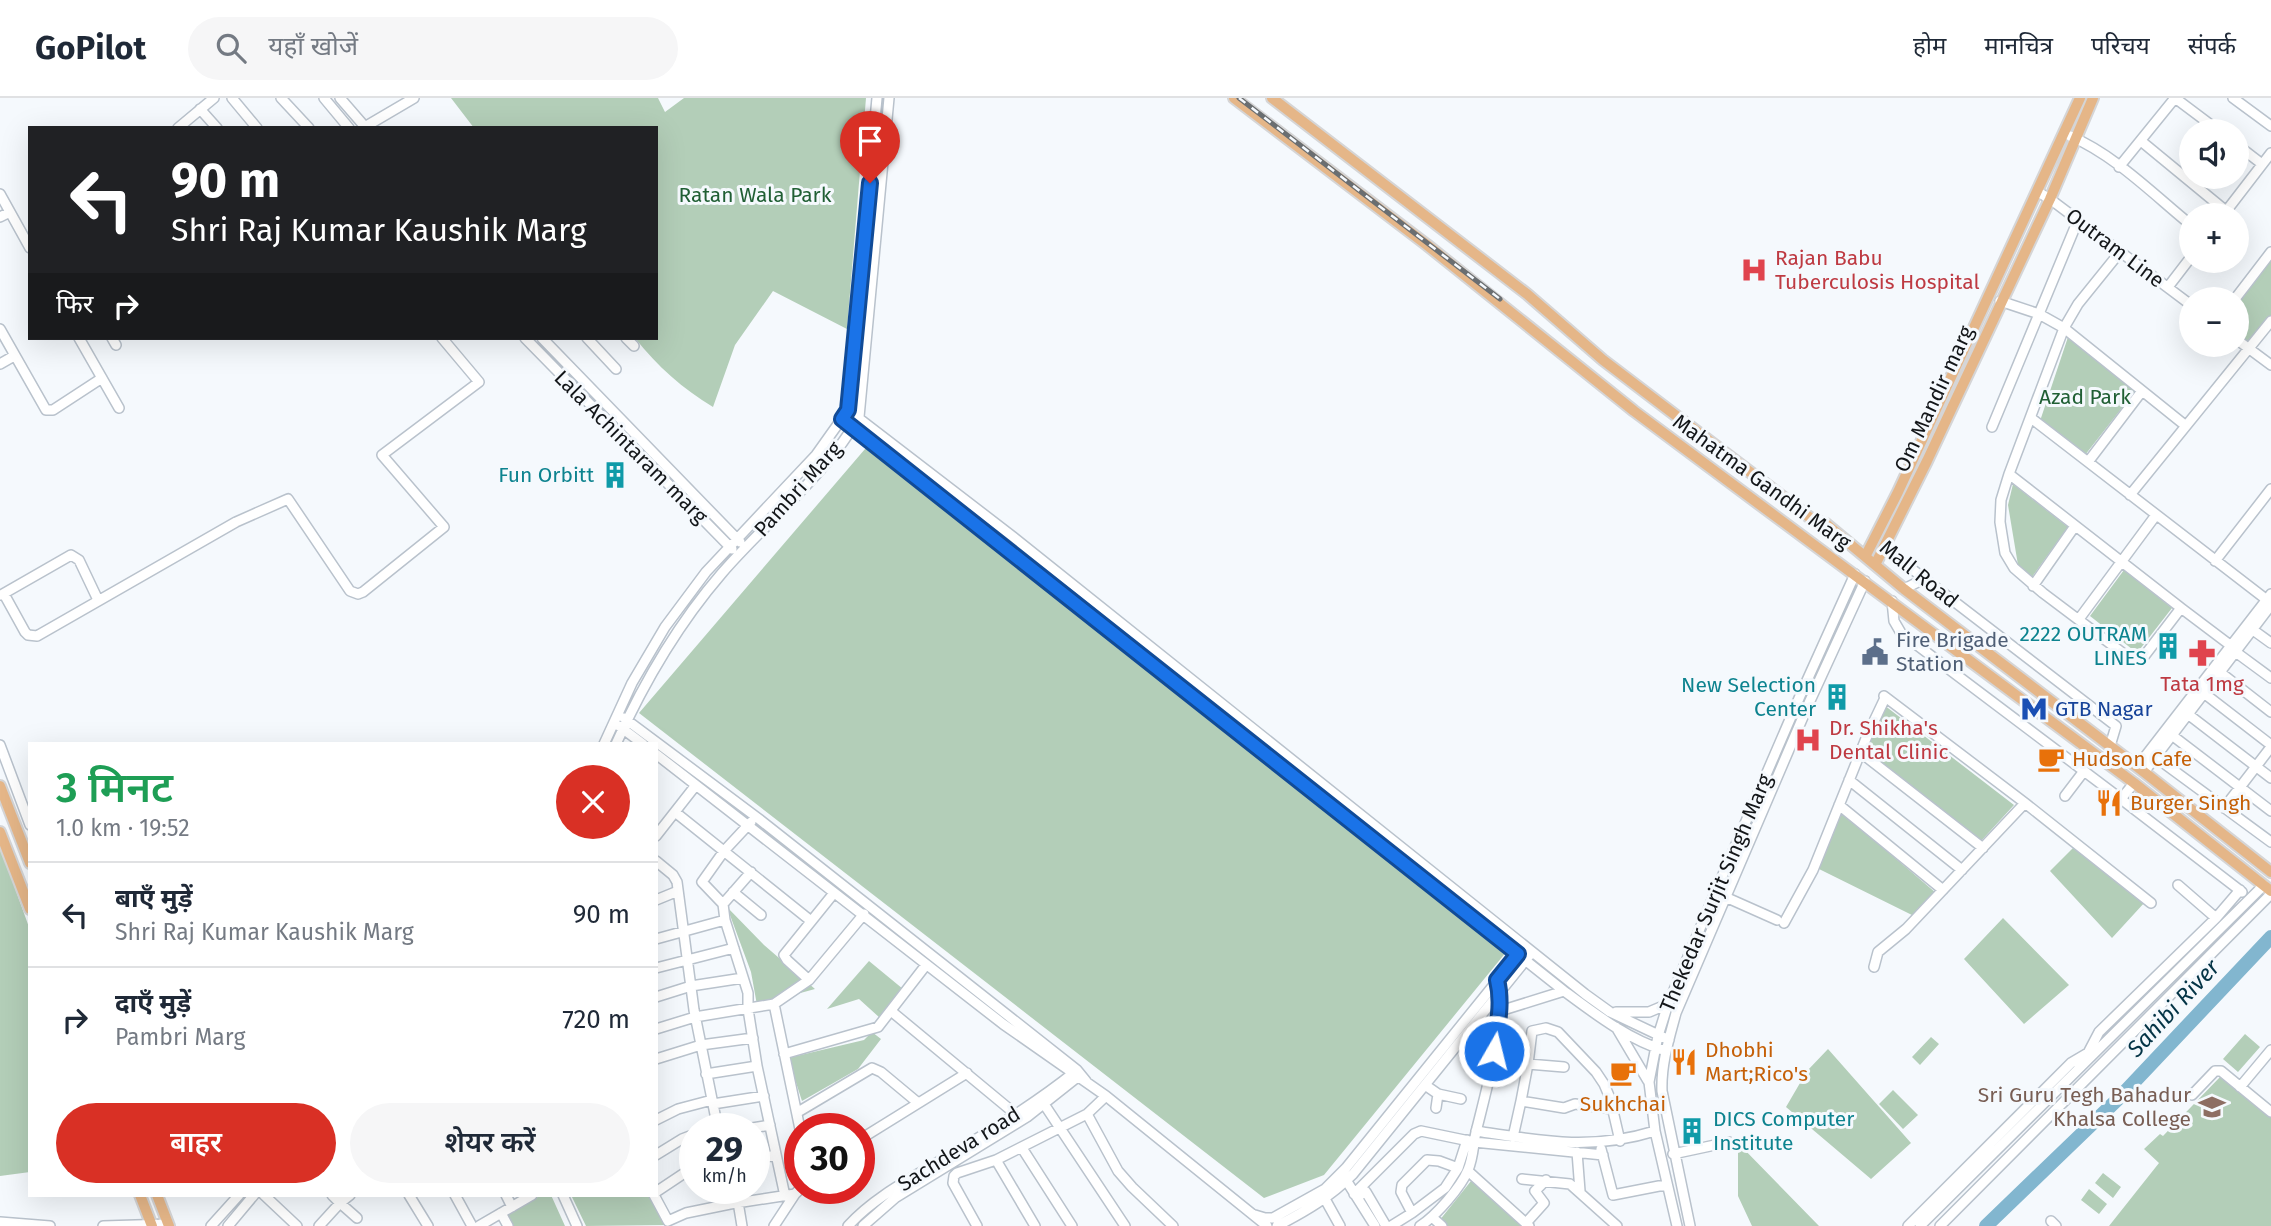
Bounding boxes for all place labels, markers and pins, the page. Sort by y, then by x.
pin [840,111,900,183]
place label: Rajan Babu Tuberculosis Hospital [1775,245,1980,295]
hospital icon: Rajan Babu Tuberculosis Hospital [1739,255,1769,285]
building icon: Fun Orbitt [600,460,630,490]
place label: Fun Orbitt [498,462,594,488]
place label: 2222 OUTRAM LINES [2019,621,2147,671]
place label: Fire Brigade Station [1896,627,2009,677]
building icon: 2222 OUTRAM LINES [2153,631,2183,661]
public building icon: Fire Brigade Station [1860,637,1890,667]
pharmacy icon: Tata 1mg [2187,638,2217,668]
place label: Tata 1mg [2160,671,2244,697]
place label: New Selection Center [1681,672,1816,722]
building icon: New Selection Center [1822,682,1852,712]
metro station icon: GTB Nagar [2019,694,2049,724]
place label: GTB Nagar [2055,696,2153,722]
place label: Dr. Shikha's Dental Clinic [1829,715,1949,765]
hospital icon: Dr. Shikha's Dental Clinic [1793,725,1823,755]
cafe icon: Hudson Cafe [2036,744,2066,774]
place label: Hudson Cafe [2072,746,2192,772]
restaurant icon: Burger Singh [2094,788,2124,818]
place label: Burger Singh [2130,790,2251,816]
place label: Dhobhi Mart;Rico's [1705,1037,1808,1087]
restaurant icon: Dhobhi Mart;Rico's [1669,1047,1699,1077]
cafe icon: Sukhchai [1608,1058,1638,1088]
place label: Sri Guru Tegh Bahadur Khalsa College [1978,1082,2191,1132]
place label: Sukhchai [1580,1091,1666,1117]
school or university icon: Sri Guru Tegh Bahadur Khalsa College [2197,1092,2227,1122]
place label: DICS Computer Institute [1713,1106,1854,1156]
building icon: DICS Computer Institute [1677,1116,1707,1146]

